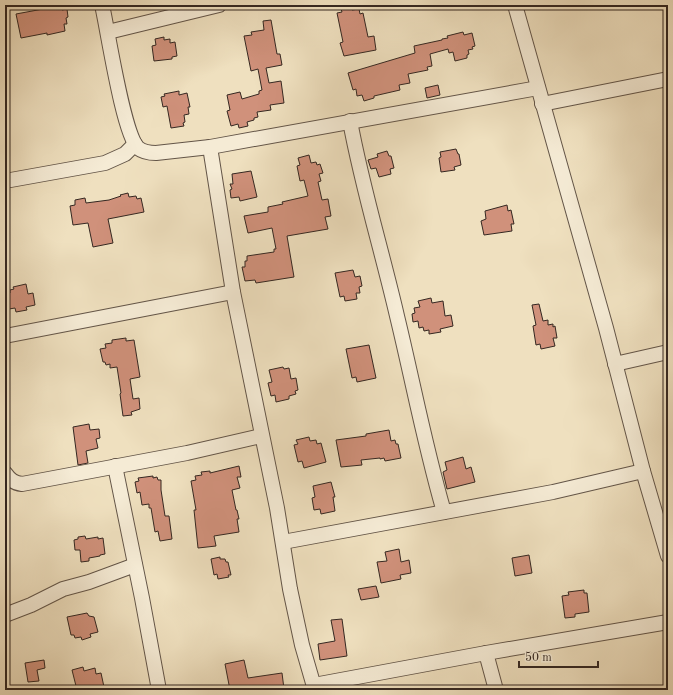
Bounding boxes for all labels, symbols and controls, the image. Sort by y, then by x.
scale bar [519,643,598,669]
text: 50 m [525,651,552,664]

